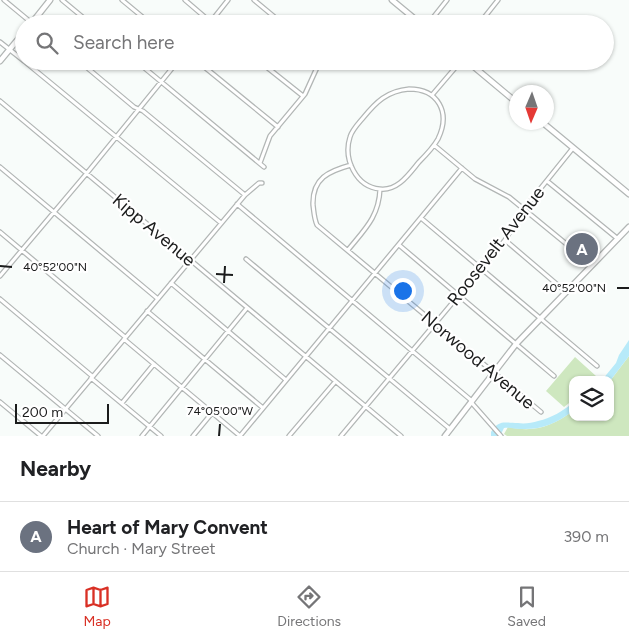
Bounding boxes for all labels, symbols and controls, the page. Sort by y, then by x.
search box [15,15,614,70]
icon: search [33,29,61,57]
text: Search here [73,31,175,54]
north arrow [509,85,554,130]
street label: Roosevelt Avenue [443,182,549,310]
street label: Kipp Avenue [108,189,200,271]
pin: A [566,230,598,268]
text: 40°52'00"N [23,260,87,274]
your location [390,278,416,304]
text: 40°52'00"N [542,281,606,295]
street label: Norwood Avenue [417,306,539,414]
map controls [569,376,614,421]
button: layers [569,376,614,421]
scale bar [15,401,109,424]
text: 200 m [22,404,63,421]
text: 74°05'00"W [187,404,254,418]
text: Nearby [20,456,91,481]
text: Heart of Mary Convent [67,516,268,539]
text: A [30,527,42,546]
text: 390 m [563,527,609,546]
text: Church · Mary Street [67,539,216,558]
tab: Map [83,583,111,630]
tab: Directions [277,583,341,630]
tab: Saved [507,583,546,630]

